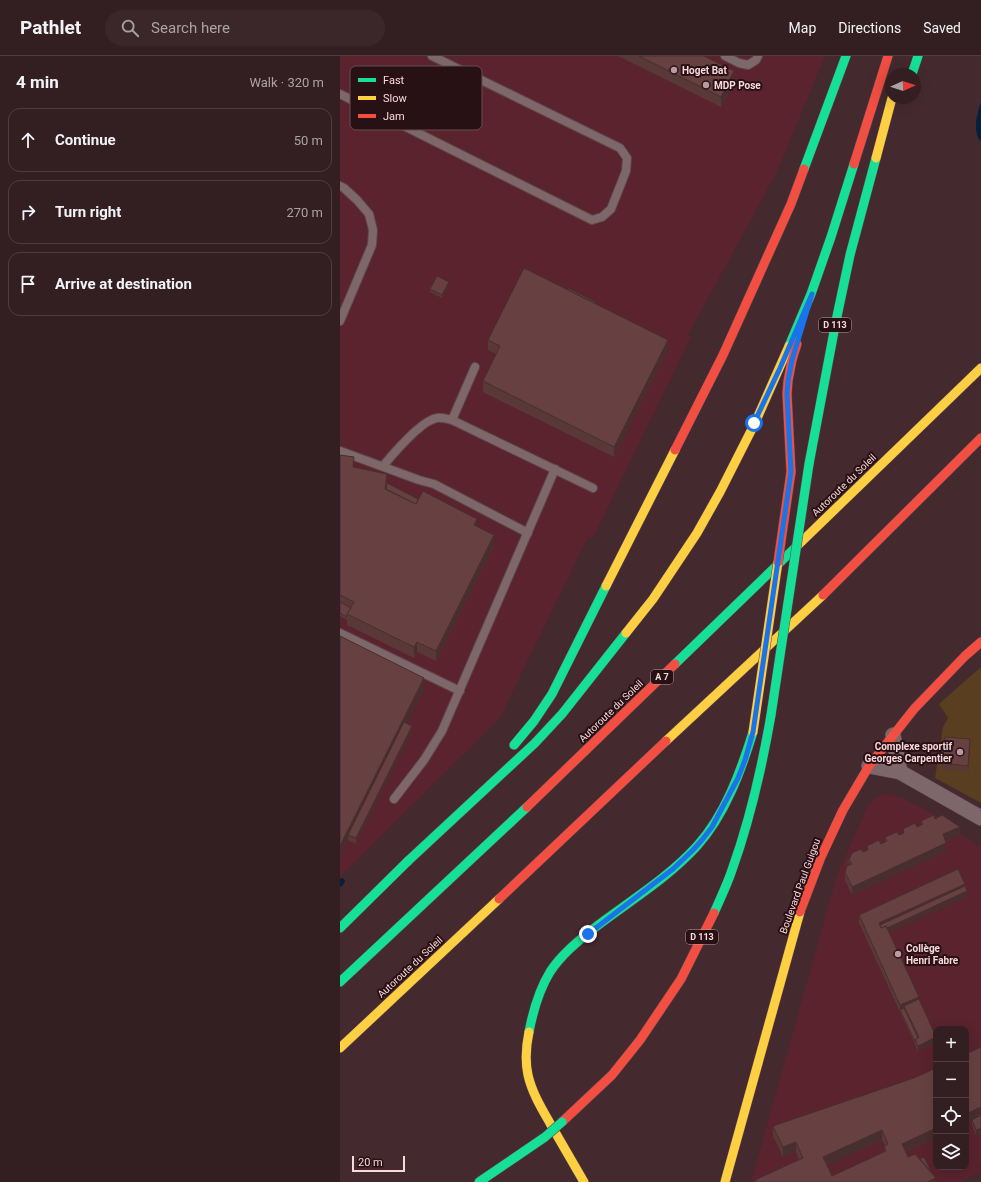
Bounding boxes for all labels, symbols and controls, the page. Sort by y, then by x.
search box [105,10,385,46]
text: Pathlet [20,16,81,39]
icon: search [119,17,141,39]
text: Search here [151,19,230,37]
text: Map [789,20,816,36]
text: Directions [838,20,901,36]
text: Saved [923,20,961,36]
marker: Hoget Bat [669,65,679,75]
place label: Hoget Bat [682,65,727,76]
legend [350,66,482,130]
north arrow [885,68,921,104]
text: 4 min [16,72,59,92]
text: Fast [383,74,405,87]
text: Walk · 320 m [249,75,324,90]
marker: MDP Pose [701,80,711,90]
place label: MDP Pose [714,80,761,91]
text: Slow [383,92,407,105]
text: Jam [383,110,405,123]
icon: ahead [17,129,39,151]
text: Continue [55,131,116,149]
text: 50 m [294,133,323,148]
icon: right [17,201,39,223]
text: Turn right [55,203,121,221]
text: 270 m [286,205,323,220]
icon: arrive [17,273,39,295]
text: Arrive at destination [55,275,192,293]
road number: D 113 [819,318,851,332]
route start [745,414,763,432]
street label: Autoroute du Soleil [810,452,878,518]
road number: A 7 [651,670,673,684]
street label: Autoroute du Soleil [577,678,645,744]
place label: Complexe sportif Georges Carpentier [865,741,952,764]
marker: Complexe sportif Georges Carpentier [955,747,965,757]
street label: Boulevard Paul Guigou [778,837,822,935]
route end [579,925,597,943]
road number: D 113 [686,930,718,944]
street label: Autoroute du Soleil [375,934,445,1000]
place label: Collège Henri Fabre [906,943,959,966]
marker: Collège Henri Fabre [893,949,903,959]
map controls [933,1026,969,1170]
button: + [933,1026,969,1062]
button: − [933,1062,969,1098]
button: locate [933,1098,969,1134]
button: layers [933,1134,969,1170]
scale bar [352,1154,405,1173]
text: 20 m [358,1156,383,1169]

